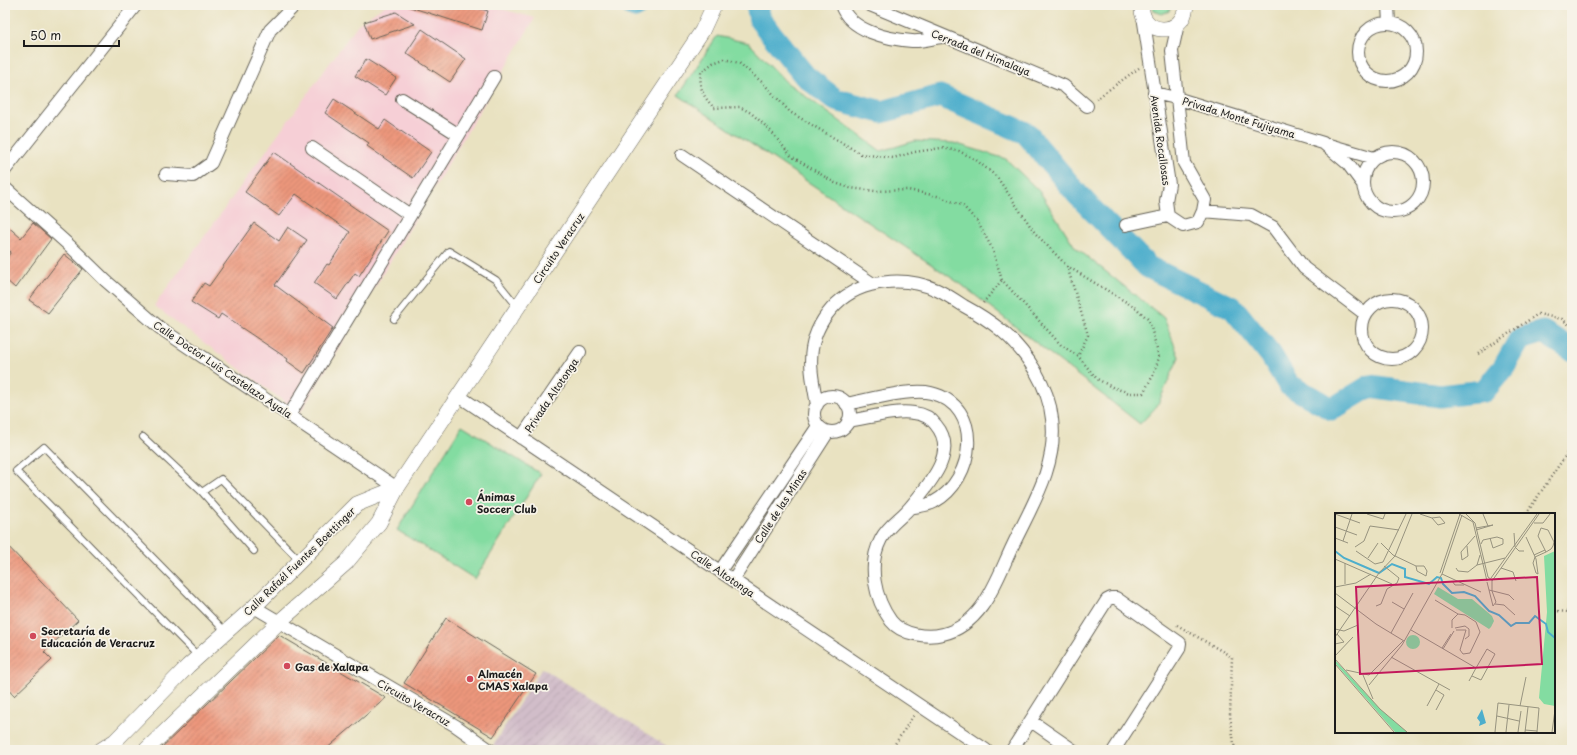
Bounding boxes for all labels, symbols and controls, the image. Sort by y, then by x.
scale bar [24,22,119,48]
street label: Cerrada del Himalaya [929,25,1033,79]
text: 50 m [30,26,61,44]
street label: Privada Monte Fujiyama [1181,93,1298,142]
street label: Avenida Rocallosas [1147,94,1175,187]
street label: Circuito Veracruz [529,209,587,286]
street label: Calle Doctor Luis Castelazo Ayala [151,317,296,422]
street label: Privada Altotonga [520,354,582,435]
street label: Calle de las Minas [750,465,810,546]
place label: Ánimas Soccer Club [476,489,537,516]
marker: Ánimas Soccer Club [464,497,474,507]
street label: Calle Rafaél Fuentes Boettinger [240,503,359,619]
inset map [1335,513,1555,733]
street label: Calle Altotonga [688,546,759,601]
place label: Secretaría de Educación de Veracruz [41,623,155,650]
marker: Secretaría de Educación de Veracruz [28,631,38,641]
place label: Gas de Xalapa [295,659,369,674]
marker: Gas de Xalapa [282,661,292,671]
place label: Almacén CMAS Xalapa [478,666,548,693]
marker: Almacén CMAS Xalapa [465,674,475,684]
street label: Circuito Veracruz [375,675,454,729]

